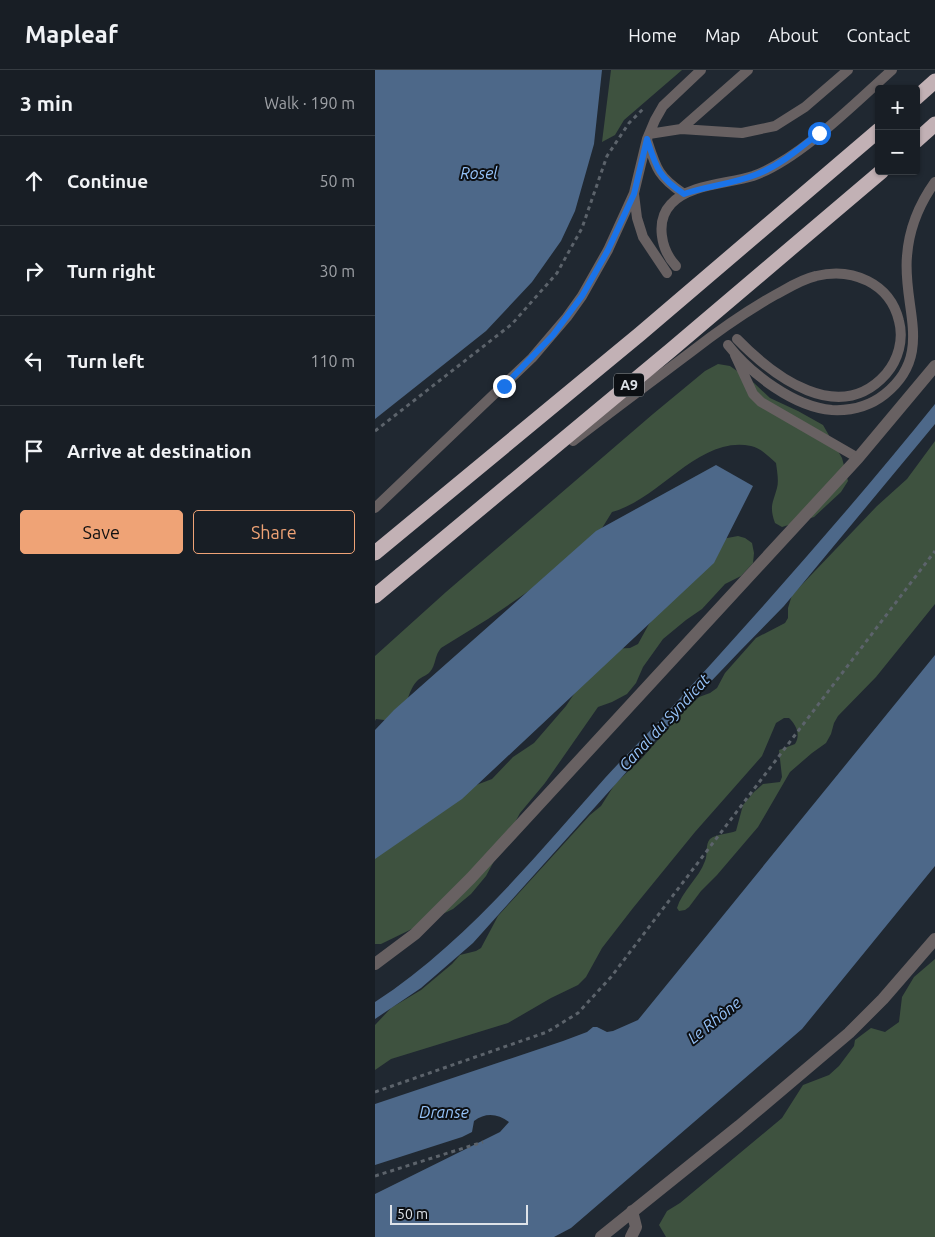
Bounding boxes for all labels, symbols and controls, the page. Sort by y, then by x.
text: Mapleaf [25,21,118,48]
text: Home [628,25,677,45]
text: Map [705,25,740,45]
text: About [768,25,818,45]
text: Contact [846,25,910,45]
map controls [875,85,920,175]
button: + [875,85,920,130]
text: 3 min [20,91,73,115]
text: Walk · 190 m [264,94,355,112]
route start [808,122,831,145]
button: − [875,130,920,175]
water label: Rosel [460,164,498,182]
icon: ahead [20,167,48,195]
text: Continue [67,170,148,192]
text: 50 m [319,172,355,190]
icon: right [20,257,48,285]
text: Turn right [67,260,155,282]
text: 30 m [319,262,355,280]
icon: left [20,347,48,375]
text: Turn left [67,350,145,372]
text: 110 m [310,352,355,370]
road number: A9 [614,374,644,396]
route end [493,375,516,398]
icon: arrive [20,437,48,465]
text: Arrive at destination [67,440,252,462]
button: Save [20,510,183,554]
button: Share [193,510,355,554]
water label: Canal du Syndicat [615,670,714,774]
water label: Le Rhône [684,993,744,1047]
water label: Dranse [419,1103,469,1121]
scale bar [390,1202,527,1225]
text: 50 m [397,1206,428,1222]

